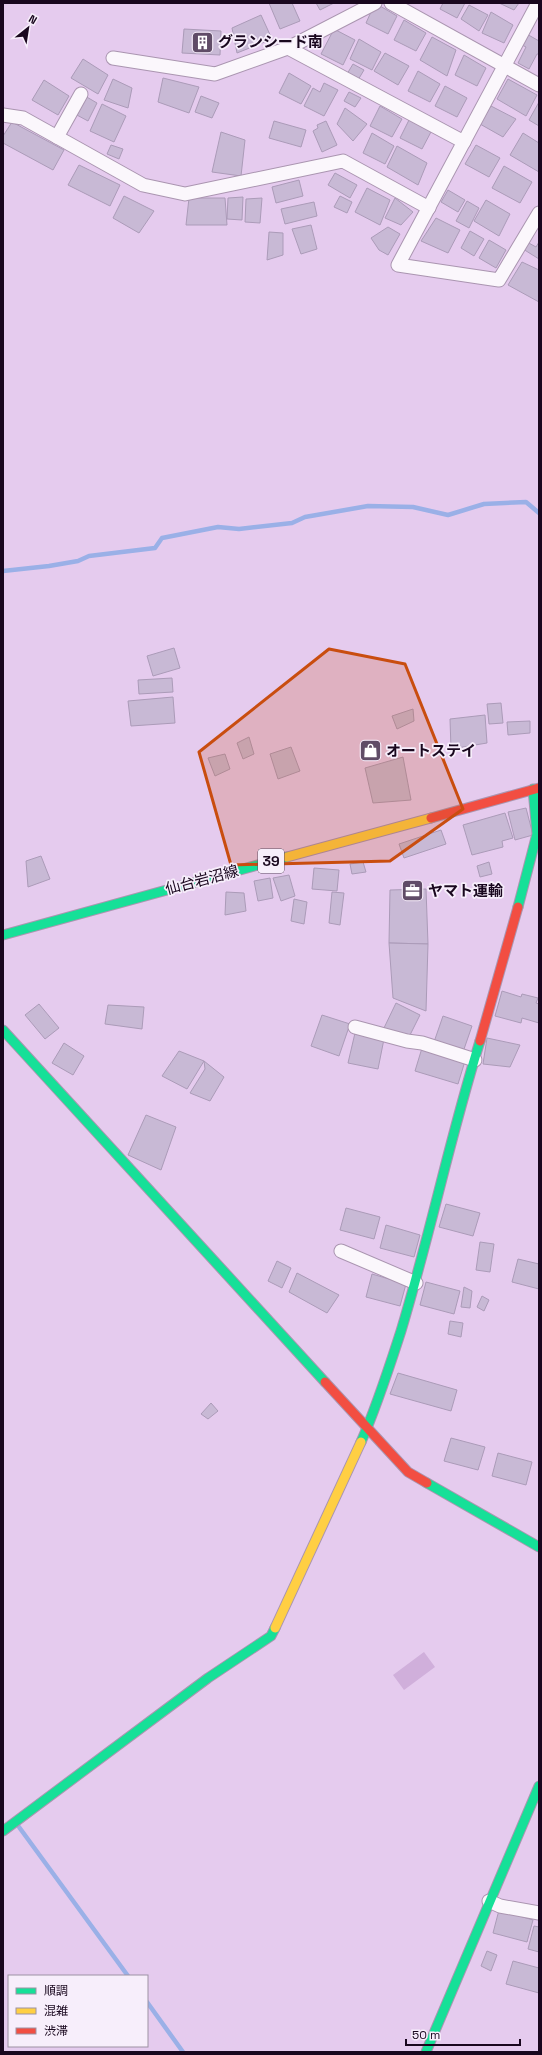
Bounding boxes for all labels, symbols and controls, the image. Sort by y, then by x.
north arrow [8,8,48,48]
text: N [26,11,40,27]
building icon: グランシード南 [189,29,215,55]
place label: グランシード南 [218,32,323,51]
shop icon: オートステイ [358,738,384,764]
place label: オートステイ [386,741,476,760]
road number: 39 [258,849,284,873]
street label: 仙台岩沼線 [163,861,241,898]
office icon: ヤマト運輸 [399,878,425,904]
place label: ヤマト運輸 [428,881,503,900]
legend [8,1975,148,2047]
text: 順調 [44,1983,68,1999]
text: 混雑 [44,2003,68,2019]
scale bar [406,2021,520,2047]
text: 渋滞 [44,2023,68,2039]
text: 50 m [412,2027,440,2043]

